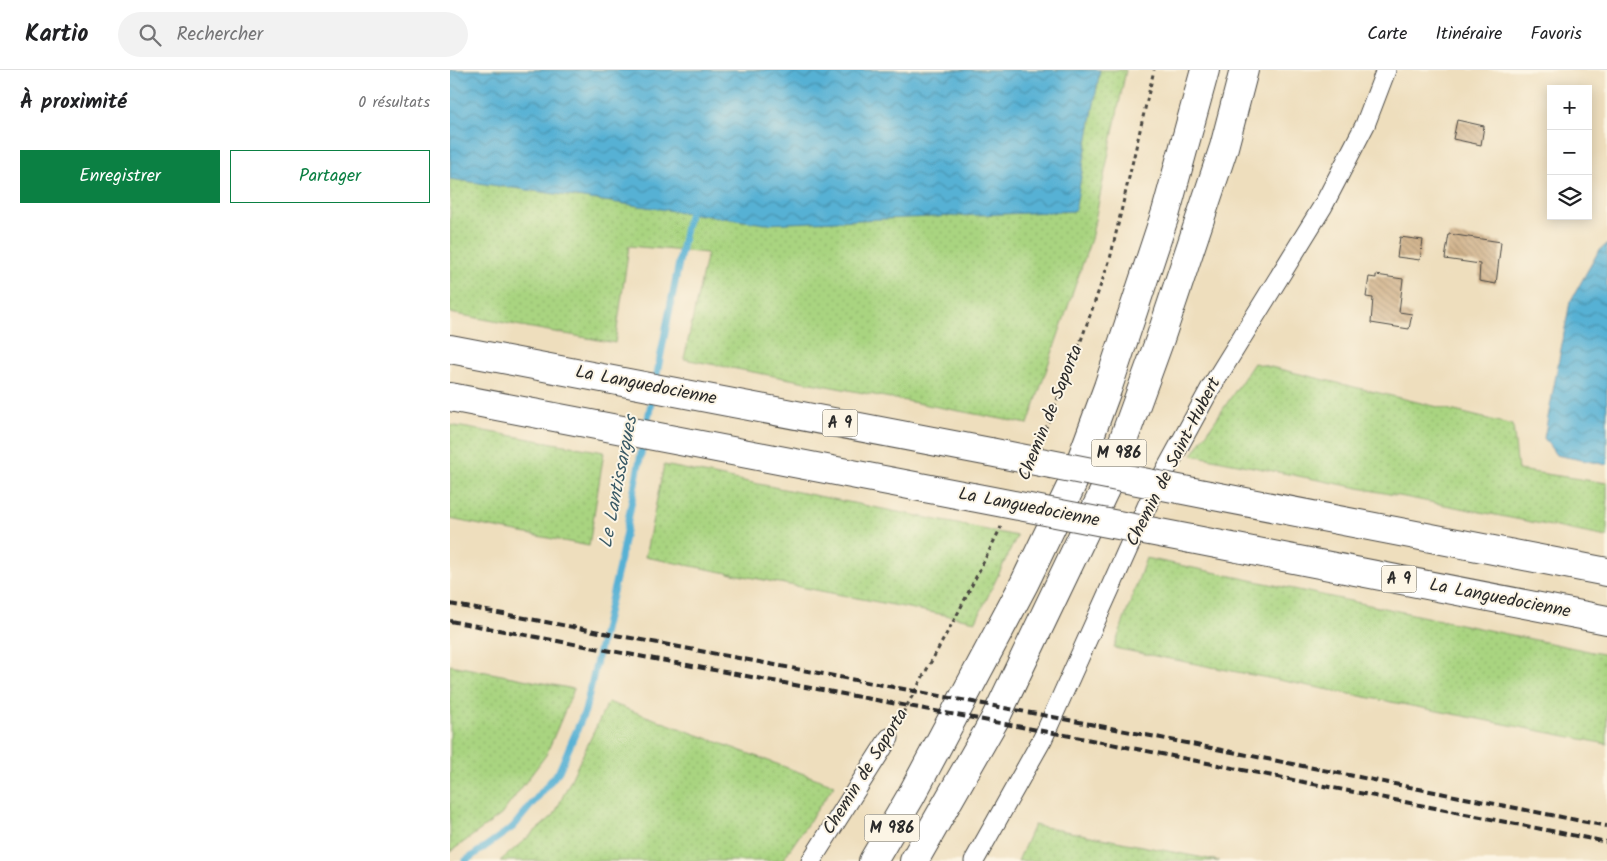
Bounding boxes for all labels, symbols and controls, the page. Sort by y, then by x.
search box [118,12,468,57]
text: Kartio [25,15,88,54]
text: Rechercher [176,20,263,50]
text: Carte [1367,20,1407,49]
text: Itinéraire [1435,20,1502,49]
text: Favoris [1530,20,1582,49]
icon: search [136,21,164,49]
map controls [1547,85,1592,220]
button: + [1547,85,1592,130]
text: À proximité [20,86,127,119]
text: 0 résultats [358,90,430,115]
button: − [1547,130,1592,175]
button: Enregistrer [20,150,220,203]
button: Partager [230,150,430,203]
button: layers [1547,175,1592,220]
street label: Chemin de Saporta [1011,341,1091,485]
street label: La Languedocienne [573,358,719,414]
street label: Chemin de Saint-Hubert [1119,371,1230,552]
road number: A 9 [822,409,858,436]
water label: Le Lantissargues [591,411,647,551]
road number: M 986 [1092,439,1146,466]
street label: La Languedocienne [956,480,1102,536]
road number: A 9 [1382,566,1416,592]
street label: La Languedocienne [1427,571,1573,627]
street label: Chemin de Saporta [815,703,917,841]
road number: M 986 [864,814,920,841]

